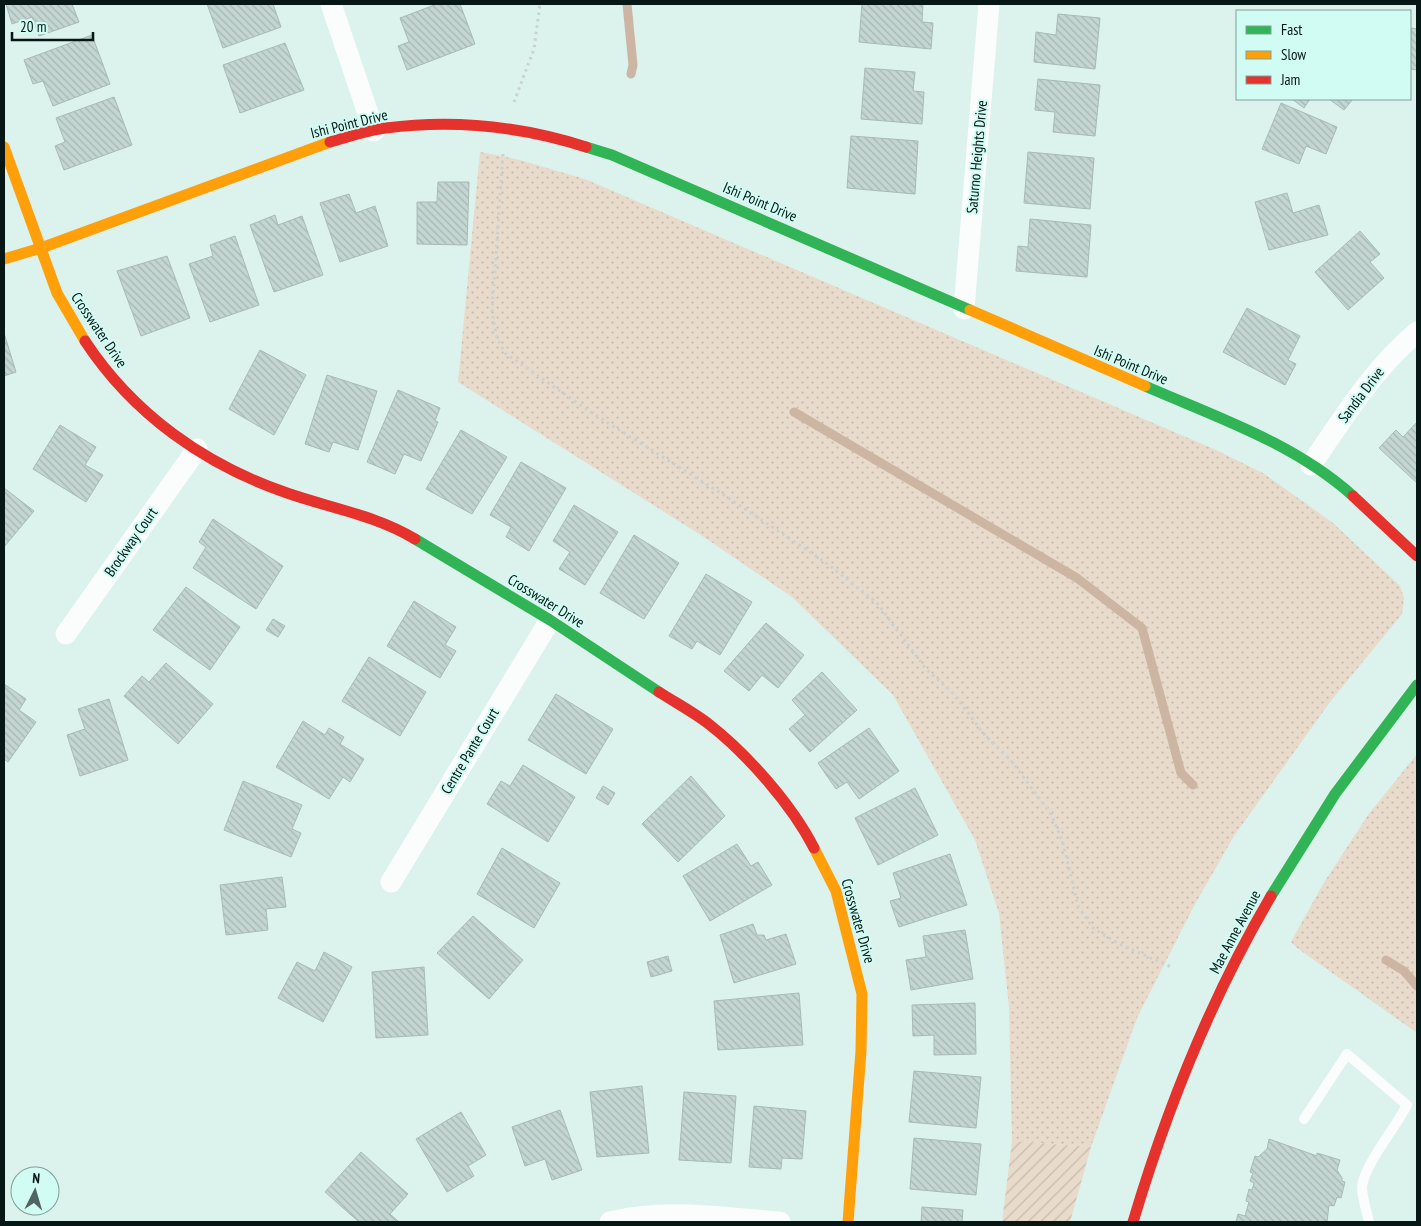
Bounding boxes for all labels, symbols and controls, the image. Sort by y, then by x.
scale bar [12,10,94,42]
legend [1236,10,1411,100]
text: 20 m [20,17,46,36]
text: Fast [1281,20,1302,39]
text: Slow [1281,45,1306,64]
text: Jam [1280,70,1300,89]
street label: Saturno Heights Drive [962,100,991,214]
street label: Ishi Point Drive [308,105,389,142]
street label: Ishi Point Drive [720,177,800,226]
street label: Crosswater Drive [67,288,132,371]
street label: Ishi Point Drive [1091,340,1171,389]
street label: Sandia Drive [1333,363,1388,426]
street label: Brockway Court [100,503,161,580]
street label: Crosswater Drive [504,569,588,632]
street label: Centre Pante Court [436,704,503,797]
street label: Crosswater Drive [837,876,880,965]
street label: Mae Anne Avenue [1205,887,1264,977]
north arrow [10,1166,60,1216]
text: N [32,1169,41,1187]

